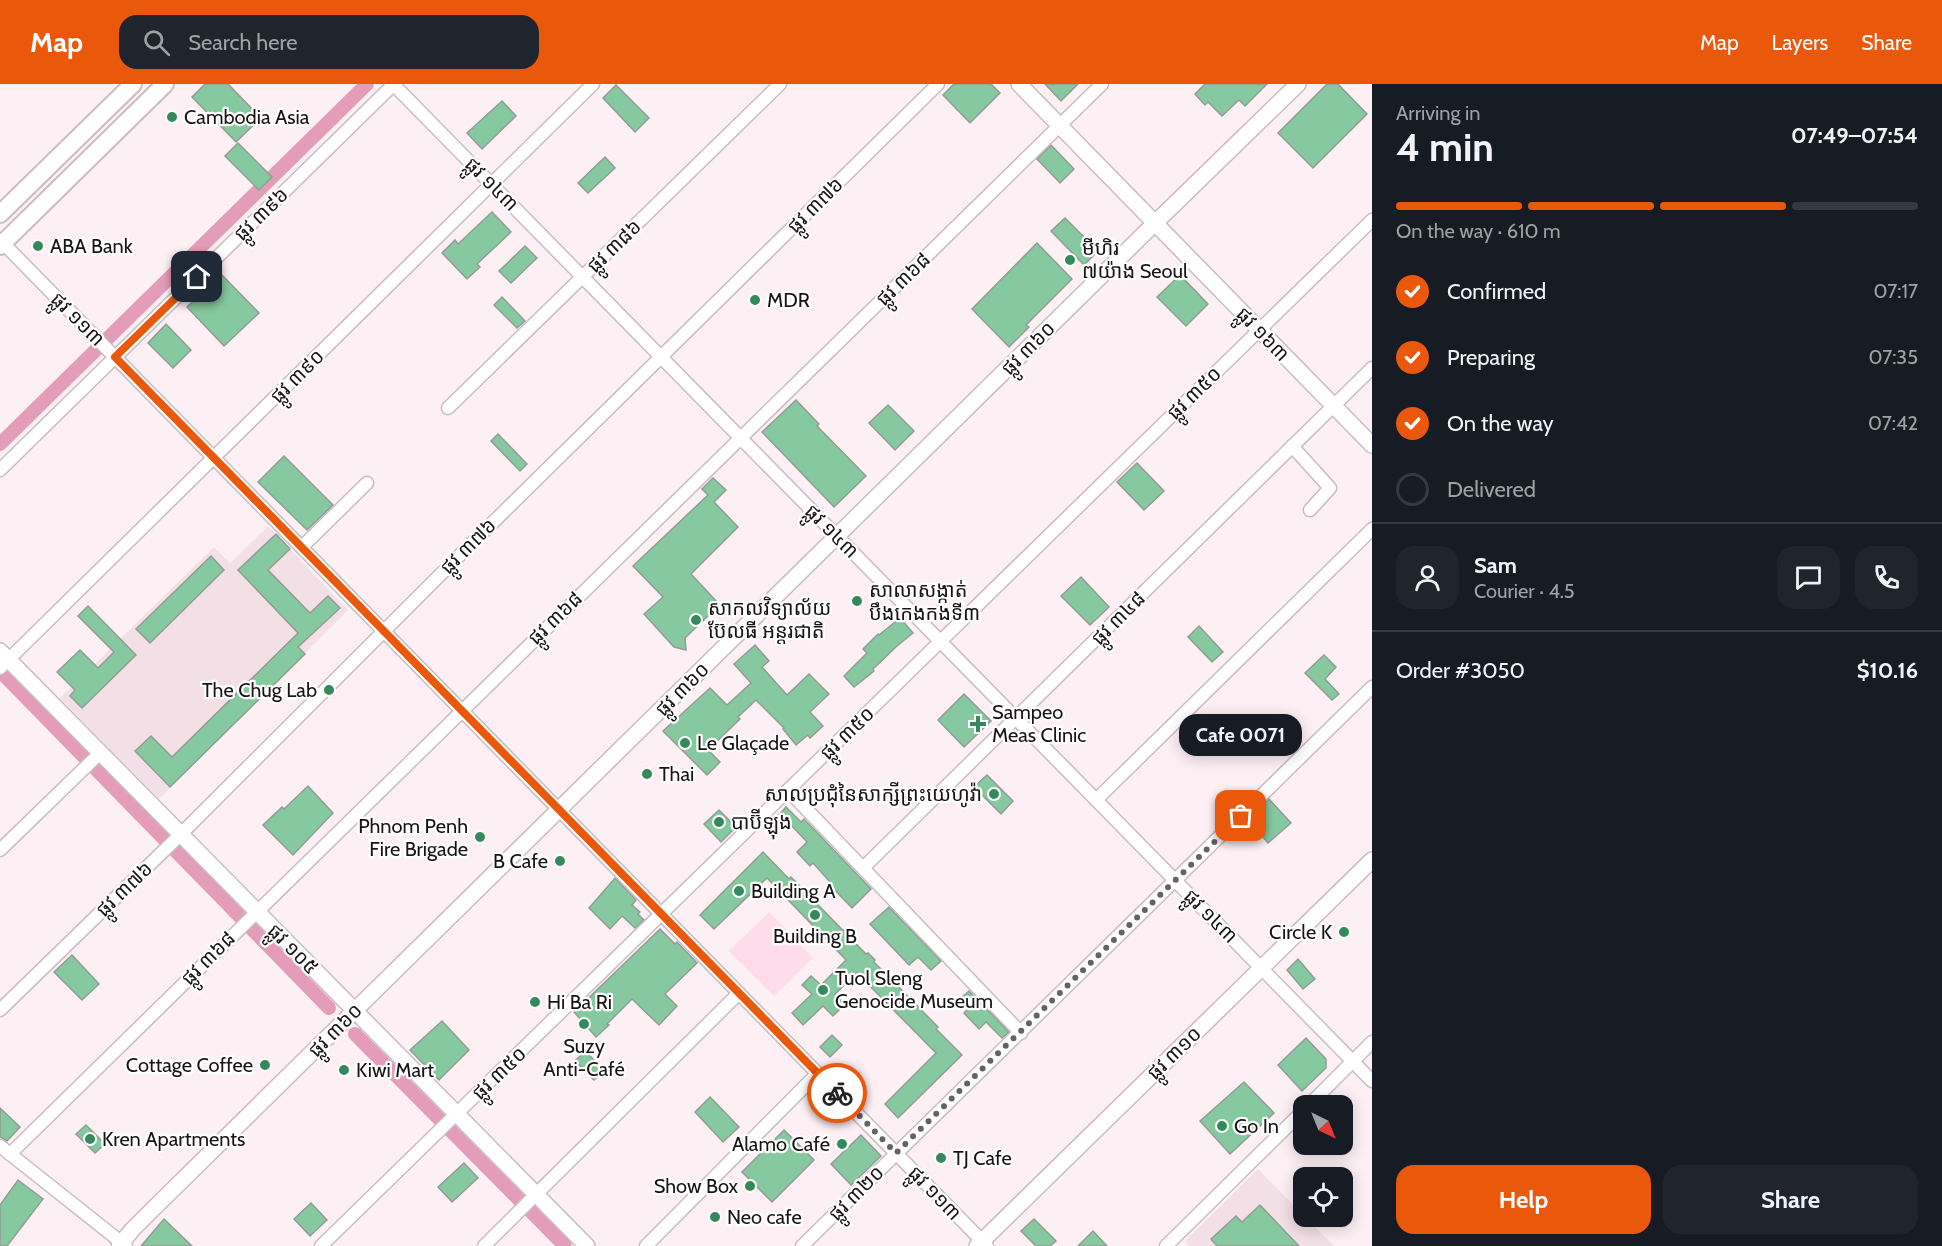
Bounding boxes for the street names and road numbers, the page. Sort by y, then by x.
street label: ផ្លូវ ១៤៣ [455,152,524,221]
street label: ផ្លូវ ៣៧៦ [782,172,853,243]
street label: ផ្លូវ ៣៩៦ [229,182,298,251]
street label: ផ្លូវ ៣៨៦ [582,214,651,283]
street label: ផ្លូវ ៣៦៨ [871,247,940,316]
street label: ផ្លូវ ១១៣ [41,287,110,356]
street label: ផ្លូវ ១៦៣ [1226,302,1295,371]
street label: ផ្លូវ ៣៦០ [996,316,1065,385]
street label: ផ្លូវ ៣៩០ [265,344,334,413]
street label: ផ្លូវ ៣៥០ [1162,361,1231,430]
street label: ផ្លូវ ១៤៣ [795,499,864,568]
street label: ផ្លូវ ៣៧៦ [435,513,506,584]
street label: ផ្លូវ ៣៦៨ [523,586,592,655]
street label: ផ្លូវ ៣៤៨ [1086,586,1155,655]
street label: ផ្លូវ ៣៦០ [650,657,719,726]
street label: ផ្លូវ ៣៥០ [815,701,884,770]
street label: ផ្លូវ ៣៧៦ [91,856,162,927]
street label: ផ្លូវ ១៤៣ [1174,884,1243,953]
street label: ផ្លូវ ១០៥ [258,919,323,984]
street label: ផ្លូវ ៣៦៨ [176,926,245,995]
street label: ផ្លូវ ៣៦០ [303,998,372,1067]
street label: ផ្លូវ ៣១០ [1142,1021,1211,1090]
street label: ផ្លូវ ៣៥០ [467,1041,536,1110]
street label: ផ្លូវ ៣២០ [823,1160,894,1231]
street label: ផ្លូវ ១១៣ [898,1161,967,1230]

